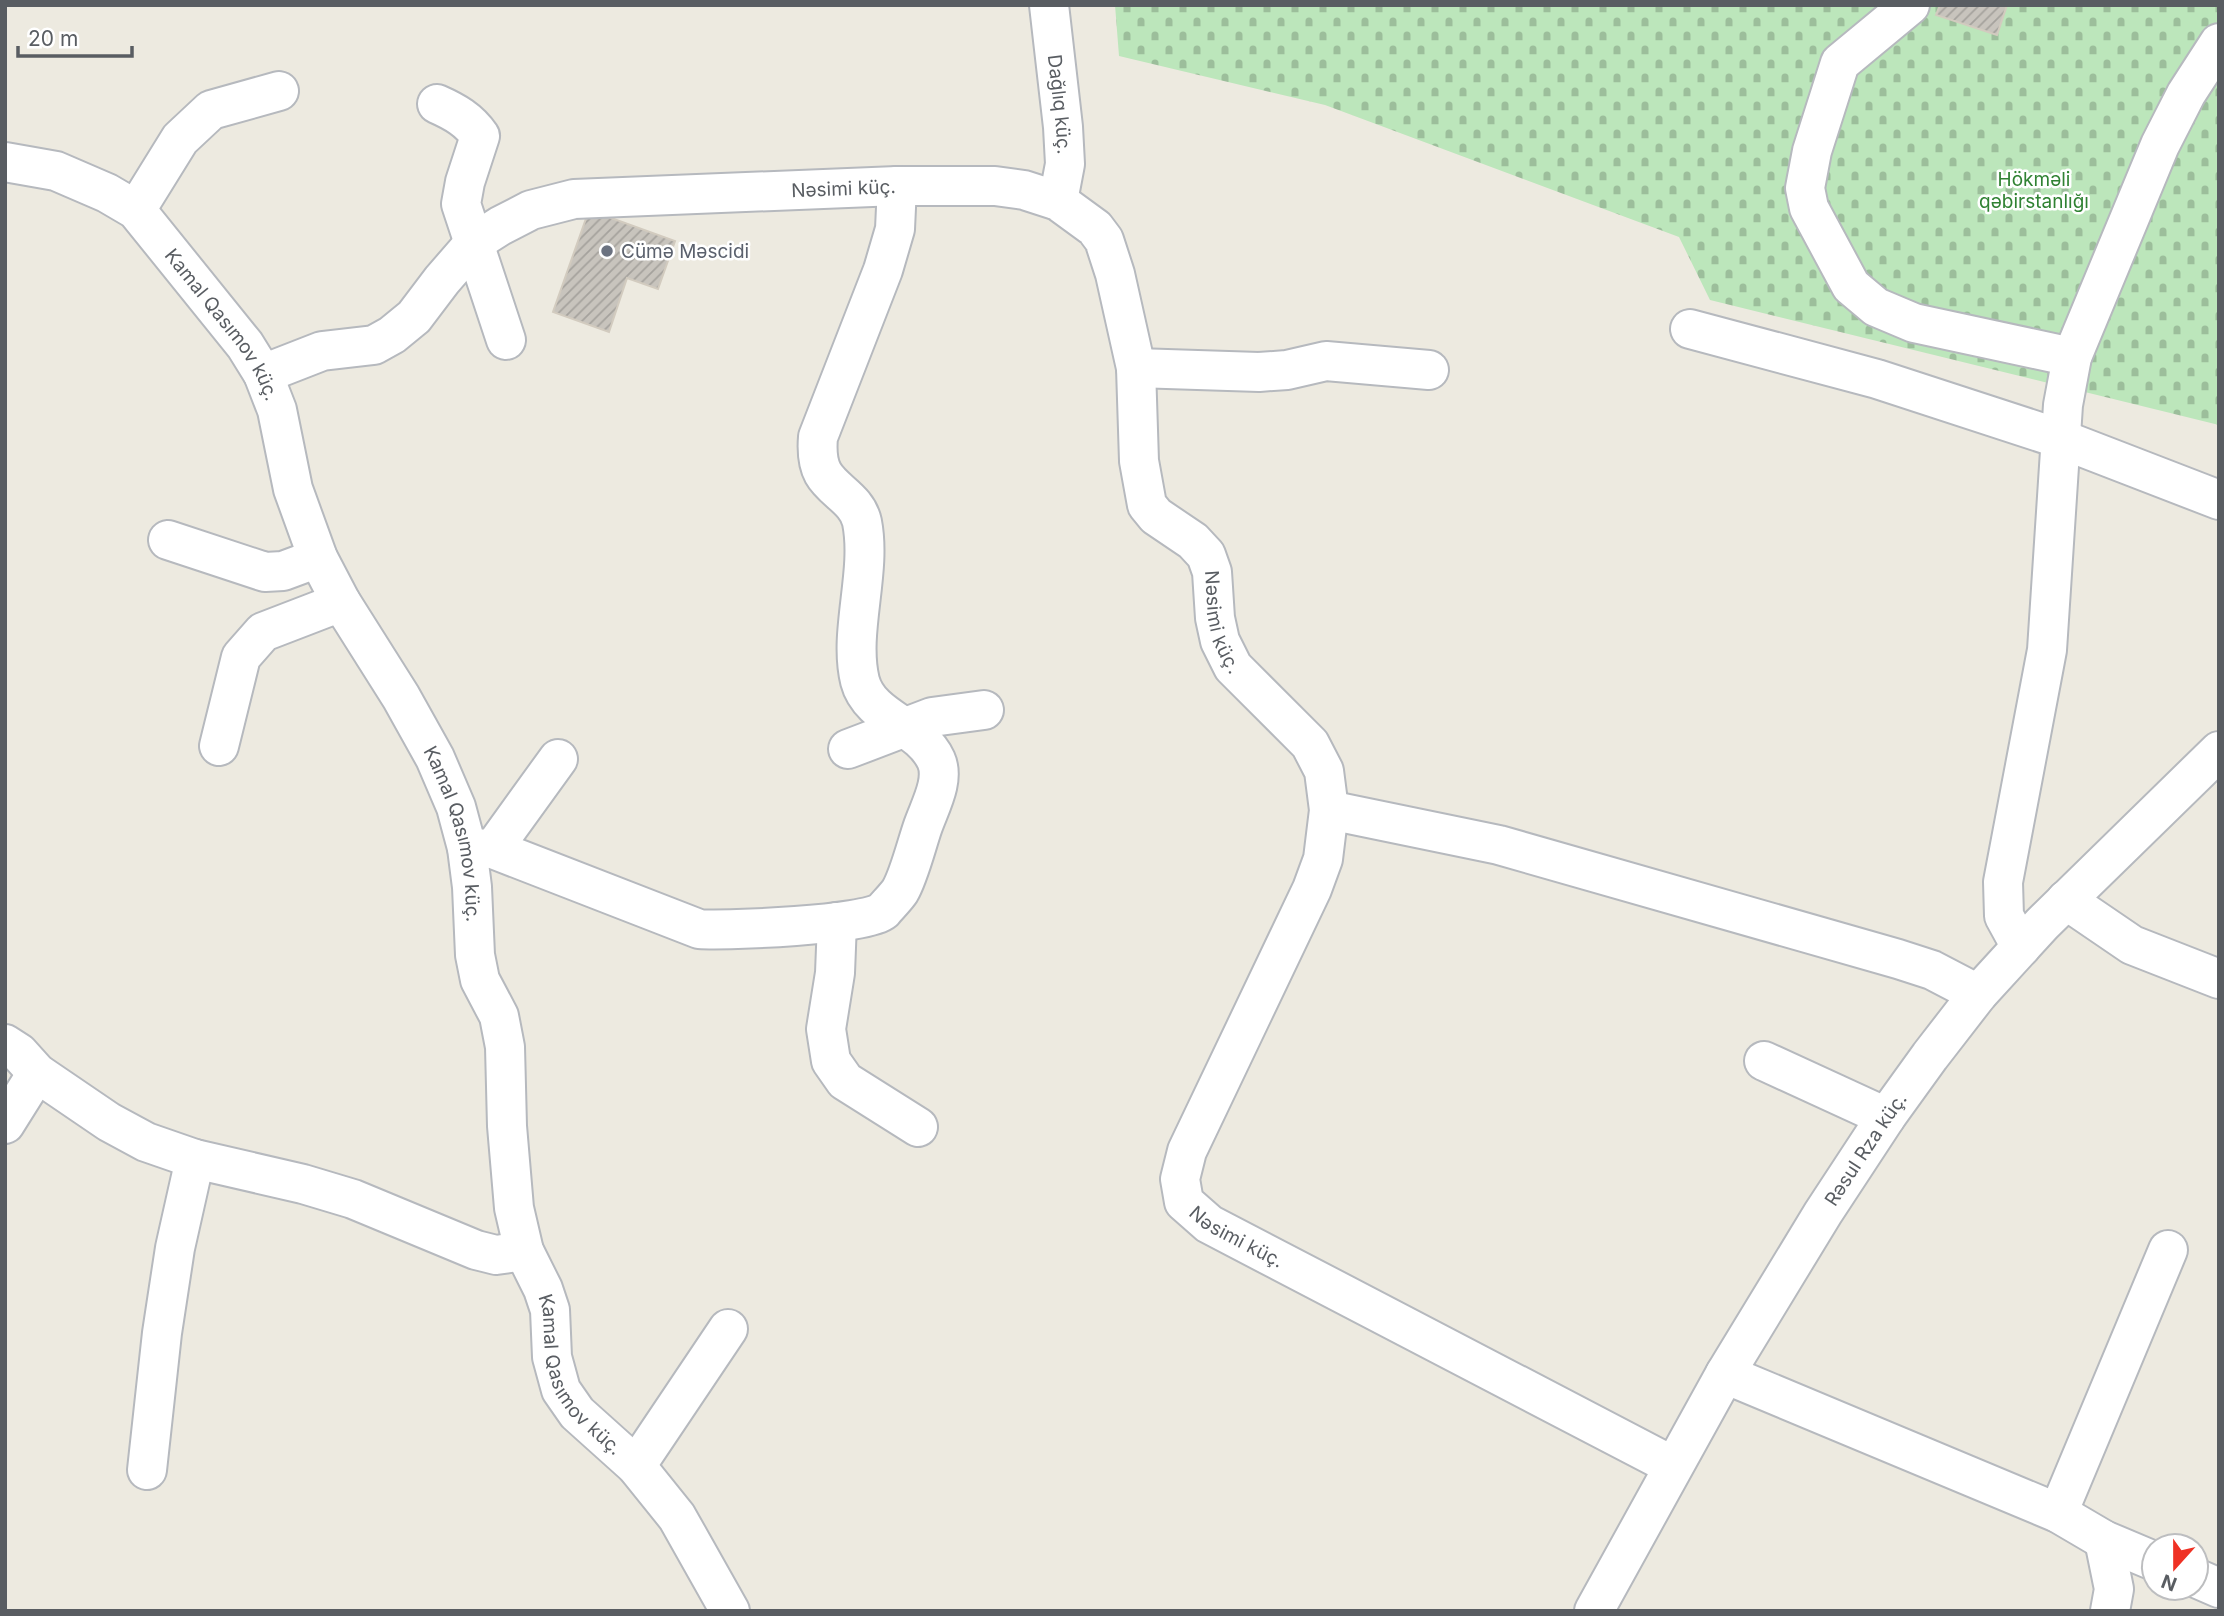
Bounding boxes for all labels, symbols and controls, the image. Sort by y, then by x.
scale bar [18,14,131,58]
text: 20 m [28,26,78,51]
street label: Dağlıq küç. [1043,53,1075,155]
park label: Hökməli qəbirstanlığı [1979,168,2089,213]
street label: Nəsimi küç. [791,175,896,202]
place label: Cümə Məscidi [621,240,749,263]
marker: Cümə Məscidi [599,243,615,259]
street label: Kamal Qasımov küç. [160,244,283,404]
street label: Nəsimi küç. [1200,570,1244,679]
street label: Kamal Qasımov küç. [419,742,485,923]
street label: Rəsul Rza küç. [1820,1088,1912,1210]
street label: Nəsimi küç. [1185,1201,1287,1273]
street label: Kamal Qasımov küç. [533,1291,627,1460]
north arrow [2140,1532,2210,1602]
text: N [2158,1569,2180,1596]

